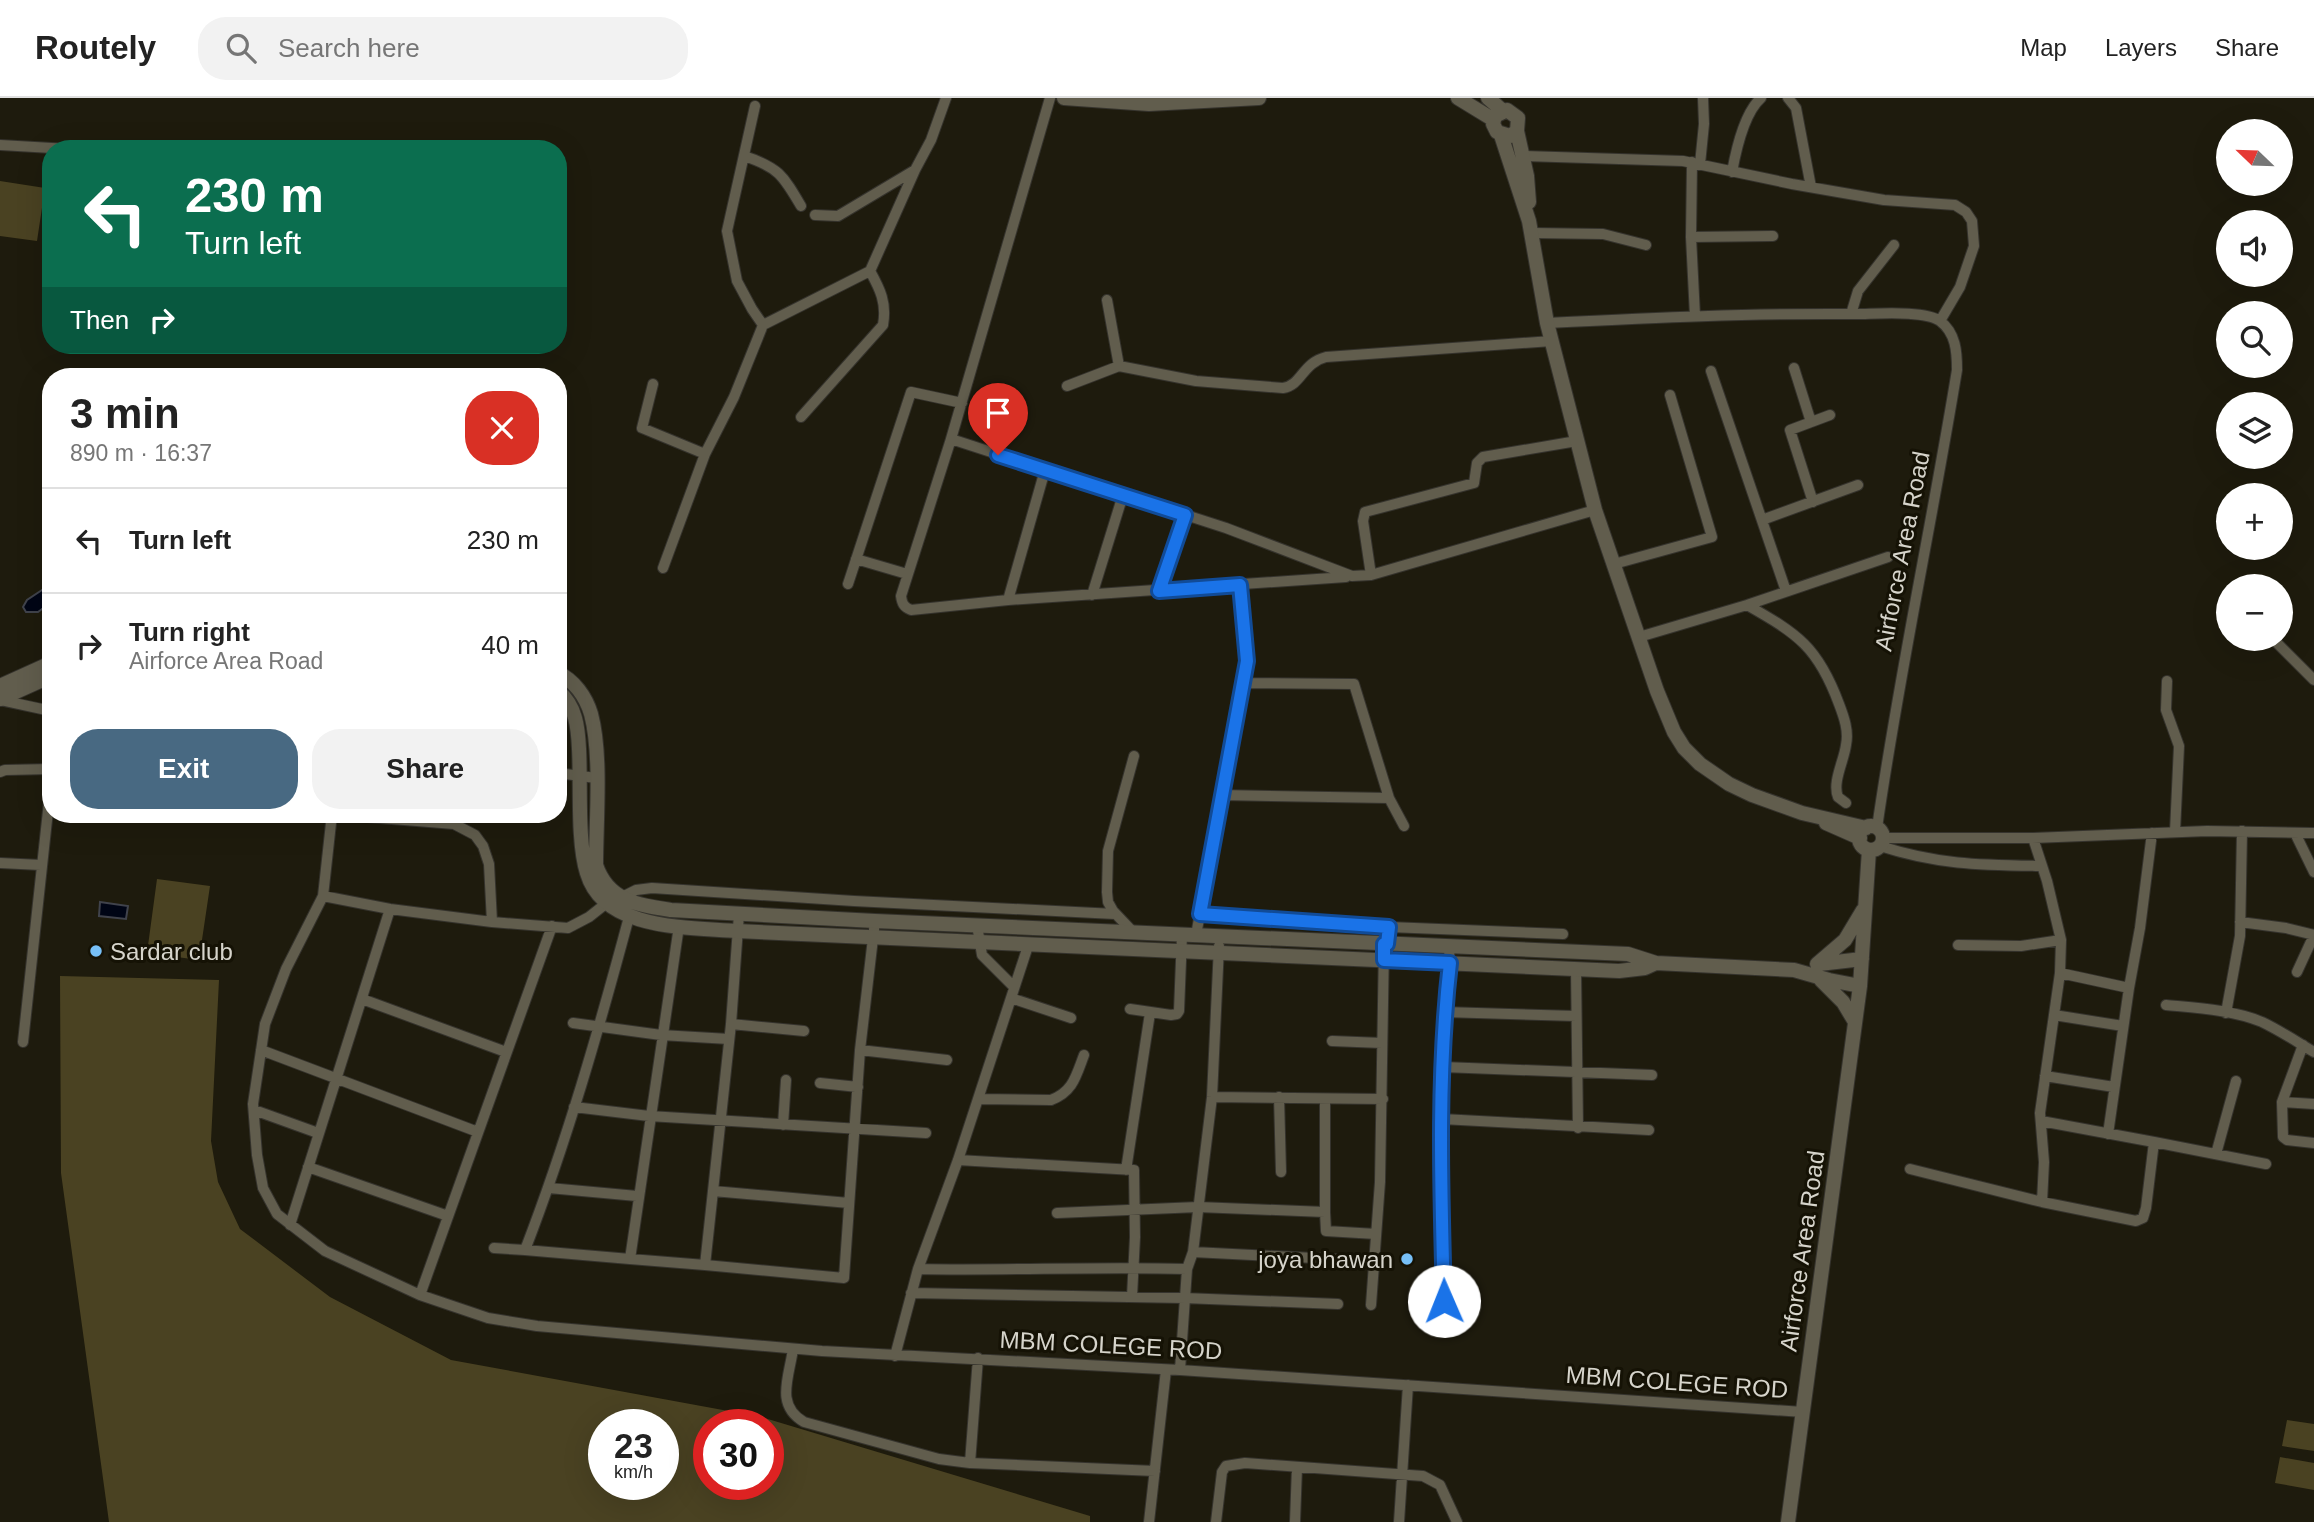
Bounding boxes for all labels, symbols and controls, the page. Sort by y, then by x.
search box [198,17,688,80]
text: Routely [35,29,156,66]
icon: search [222,29,260,67]
text: Search here [278,33,420,63]
text: Map [2020,34,2067,61]
text: Layers [2105,34,2177,61]
text: Share [2215,34,2279,61]
north arrow [2216,119,2292,196]
map controls [2216,119,2293,651]
icon: left [70,168,161,259]
text: 230 m [185,168,324,222]
button: sound [2216,210,2293,287]
text: Turn left [185,225,301,261]
icon: right [143,301,181,339]
button: search [2216,301,2293,378]
text: Then [70,305,129,335]
pin [968,383,1028,455]
text: 3 min [70,390,180,437]
button: close [465,391,539,465]
button: layers [2216,392,2293,469]
icon: arrive [979,394,1017,432]
text: 890 m · 16:37 [70,440,212,466]
street label: Airforce Area Road [1869,449,1935,653]
button: + [2216,483,2293,560]
icon: left [70,522,108,560]
text: Turn left [129,525,231,555]
text: 230 m [467,525,539,555]
button: − [2216,574,2293,651]
text: Turn right [129,617,250,647]
icon: right [70,627,108,665]
text: 40 m [481,630,539,660]
text: Airforce Area Road [129,648,323,674]
button: Exit [70,729,298,809]
button: Share [312,729,539,809]
place label: Sardar club [110,938,233,965]
marker: Sardar club [88,943,104,959]
street label: Airforce Area Road [1775,1149,1829,1353]
place label: joya bhawan [1257,1246,1393,1273]
marker: joya bhawan [1399,1251,1415,1267]
position arrow [1407,1264,1481,1338]
street label: MBM COLEGE ROD [999,1326,1223,1364]
street label: MBM COLEGE ROD [1565,1361,1789,1403]
speed limit sign: 30 [693,1409,784,1500]
text: 23 [614,1426,653,1465]
text: km/h [614,1462,653,1482]

